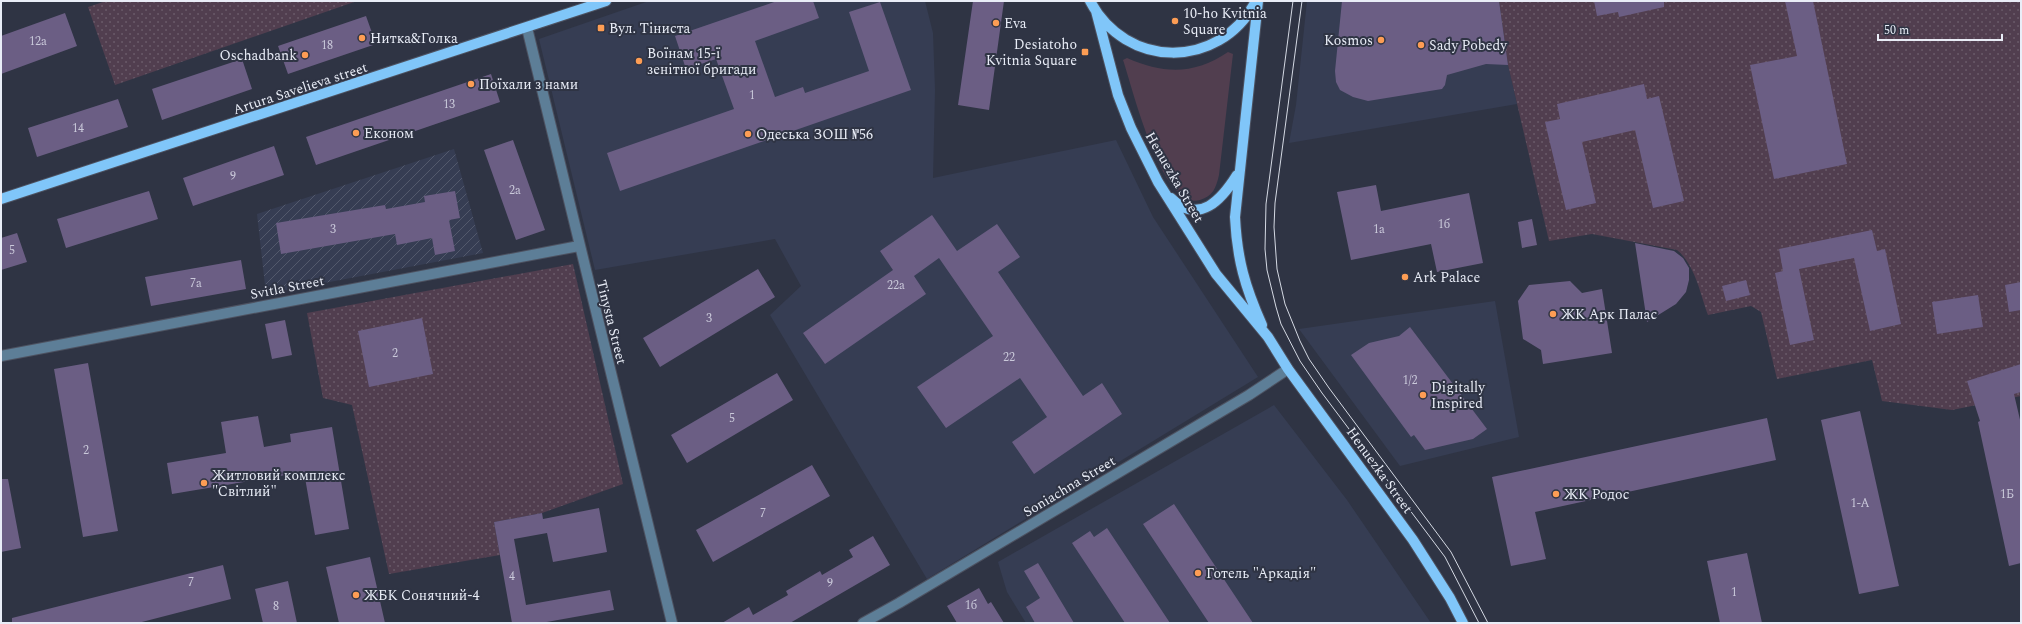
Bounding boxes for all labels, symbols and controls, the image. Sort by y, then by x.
place label: 10-ho Kvitnia Square [1183,3,1267,40]
place label: Eva [1004,13,1027,34]
marker: 10-ho Kvitnia Square [1170,16,1180,26]
scale bar [1878,16,2002,42]
place label: Вул. Тіниста [609,18,691,39]
marker: Eva [991,18,1001,28]
text: 50 m [1884,21,1909,40]
marker: Вул. Тіниста [596,23,606,33]
place label: Нитка&Голка [370,28,458,49]
place label: Kosmos [1324,30,1373,51]
house number: 12а [29,32,47,51]
marker: Нитка&Голка [357,33,367,43]
place label: Desiatoho Kvitnia Square [986,34,1077,71]
marker: Kosmos [1376,35,1386,45]
place label: Sady Pobedy [1429,35,1508,56]
house number: 18 [321,36,333,55]
marker: Sady Pobedy [1416,40,1426,50]
place label: Воїнам 15-ї зенітної бригади [647,43,756,80]
place label: Oschadbank [219,45,297,66]
marker: Desiatoho Kvitnia Square [1080,47,1090,57]
marker: Oschadbank [300,50,310,60]
marker: Воїнам 15-ї зенітної бригади [634,56,644,66]
street label: Artura Savelieva street [230,57,370,120]
place label: Поїхали з нами [479,74,578,95]
marker: Поїхали з нами [466,79,476,89]
house number: 1 [749,86,755,105]
house number: 13 [443,95,455,114]
house number: 14 [72,119,84,138]
place label: Економ [364,123,414,144]
place label: Одеська ЗОШ №56 [756,124,873,145]
marker: Економ [351,128,361,138]
street label: Henuezka Street [1140,128,1209,227]
marker: Одеська ЗОШ №56 [743,129,753,139]
house number: 9 [230,167,236,186]
house number: 2а [509,181,521,200]
house number: 1б [1438,215,1450,234]
house number: 3 [330,220,336,239]
house number: 1а [1373,220,1385,239]
house number: 5 [9,241,15,260]
place label: Ark Palace [1413,267,1480,288]
street label: Svitla Street [248,270,326,305]
marker: Ark Palace [1400,272,1410,282]
house number: 7а [190,274,202,293]
house number: 22а [887,276,905,295]
street label: Tinysta Street [591,278,632,367]
place label: ЖК Арк Палас [1561,304,1657,325]
house number: 3 [706,309,712,328]
marker: ЖК Арк Палас [1548,309,1558,319]
house number: 2 [392,344,398,363]
house number: 22 [1003,348,1015,367]
house number: 1/2 [1402,371,1418,390]
place label: Digitally Inspired [1431,377,1486,414]
marker: Digitally Inspired [1418,390,1428,400]
house number: 5 [729,409,735,428]
street label: Henuezka Street [1341,423,1418,518]
house number: 2 [83,441,89,460]
street label: Soniachna Street [1019,450,1120,522]
place label: Житловий комплекс "Світлий" [212,465,346,502]
marker: Житловий комплекс "Світлий" [199,478,209,488]
place label: ЖК Родос [1564,484,1630,505]
house number: 1Б [2000,485,2014,504]
marker: ЖК Родос [1551,489,1561,499]
house number: 1-А [1850,494,1870,513]
house number: 7 [760,504,766,523]
place label: Готель "Аркадія" [1206,563,1316,584]
house number: 4 [509,567,515,586]
marker: Готель "Аркадія" [1193,568,1203,578]
house number: 7 [188,573,194,592]
house number: 9 [827,574,833,593]
house number: 1 [1731,583,1737,602]
place label: ЖБК Сонячний-4 [364,585,480,606]
marker: ЖБК Сонячний-4 [351,590,361,600]
house number: 1б [965,596,977,615]
house number: 8 [273,597,279,616]

